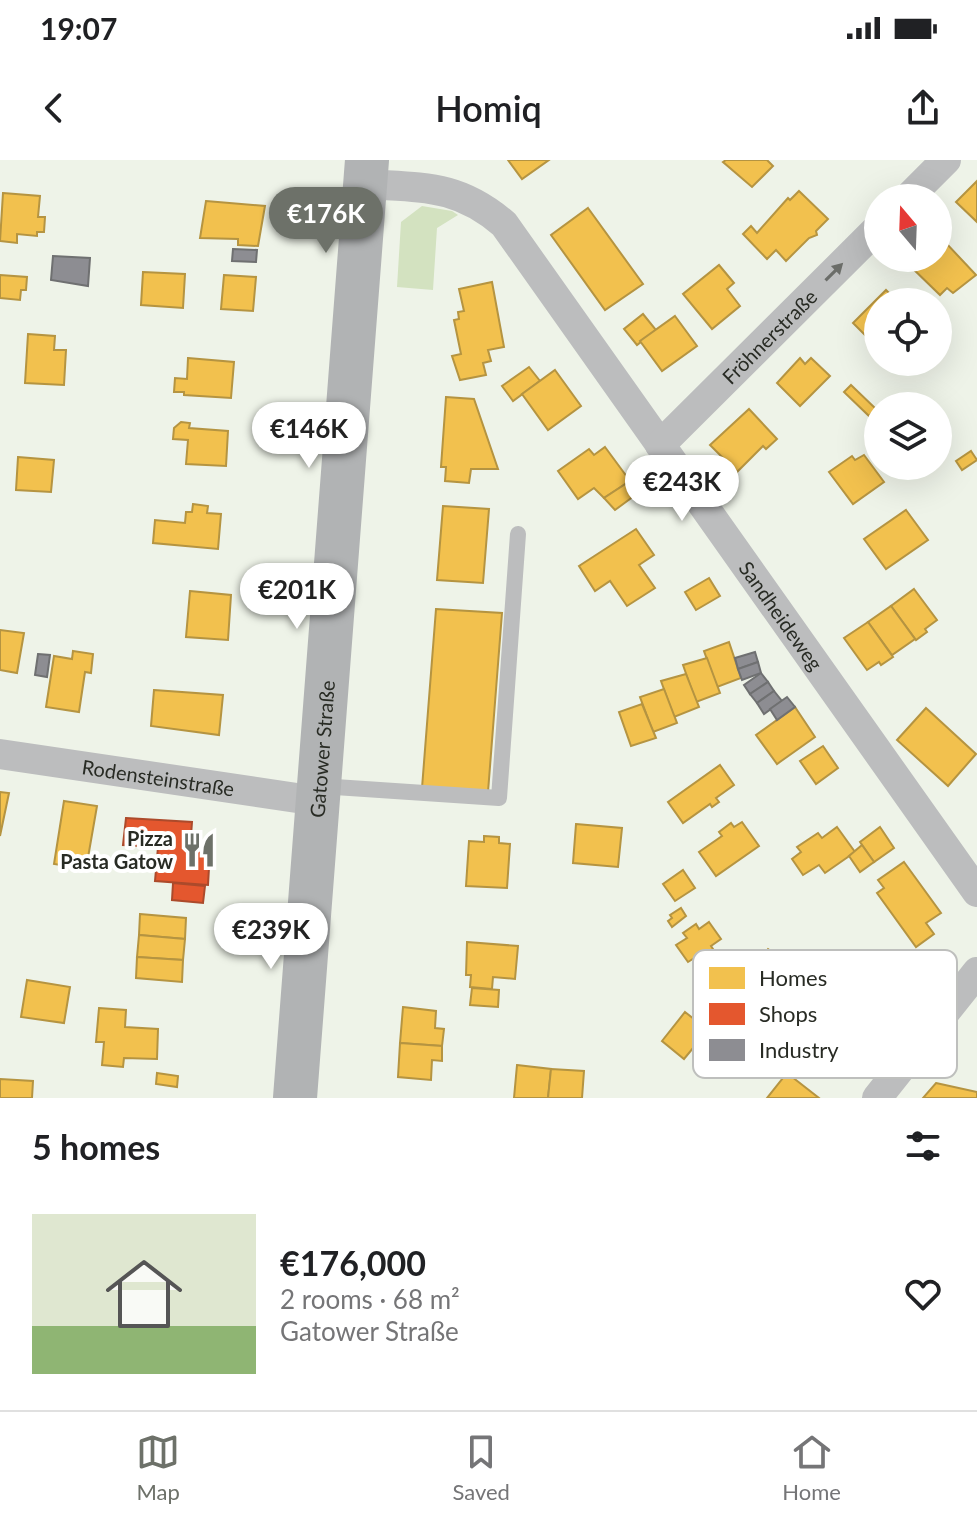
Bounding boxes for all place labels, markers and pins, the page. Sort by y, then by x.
pin: €176K [270,187,382,255]
pin: €146K [253,402,365,470]
pin: €243K [626,455,738,523]
pin: €201K [241,563,353,631]
place label: Pizza Pasta Gatow [60,826,173,873]
restaurant icon: Pizza Pasta Gatow [180,831,218,869]
pin: €239K [215,903,327,971]

